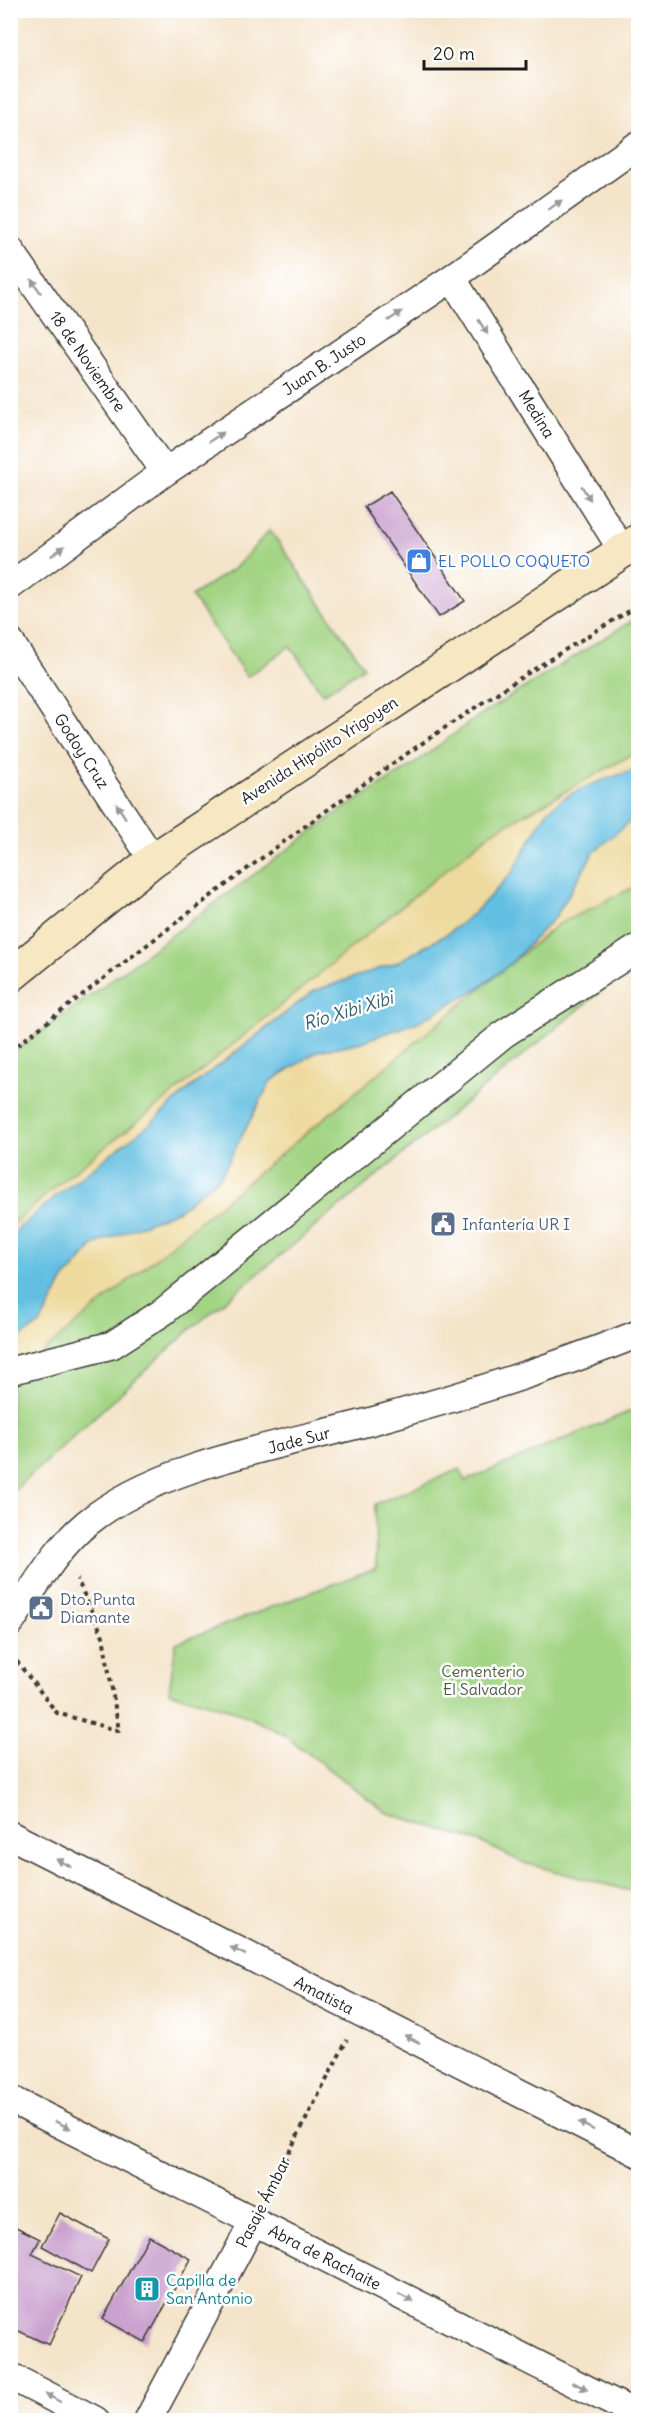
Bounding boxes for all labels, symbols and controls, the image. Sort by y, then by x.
scale bar [424,33,526,71]
text: 20 m [433,42,475,65]
one-way arrow [546,199,562,211]
one-way arrow [31,278,42,294]
street label: 18 de Noviembre [46,307,130,415]
one-way arrow [386,310,402,322]
one-way arrow [477,319,488,335]
street label: Juan B. Justo [278,329,370,399]
street label: Medina [515,386,559,442]
one-way arrow [208,432,224,443]
one-way arrow [580,485,591,501]
one-way arrow [49,545,65,557]
shop icon: EL POLLO COQUETO [404,546,434,576]
place label: EL POLLO COQUETO [438,551,590,571]
street label: Avenida Hipólito Yrigoyen [237,692,401,808]
street label: Godoy Cruz [50,710,114,793]
one-way arrow [115,803,127,819]
water label: Río Xibi Xibi [300,985,397,1035]
public building icon: Infantería UR I [428,1209,458,1239]
place label: Infantería UR I [462,1214,570,1234]
street label: Jade Sur [266,1422,333,1458]
place label: Dto. Punta Diamante [60,1589,135,1627]
public building icon: Dto. Punta Diamante [26,1593,56,1623]
park label: Cementerio El Salvador [441,1661,525,1699]
one-way arrow [55,1858,73,1868]
one-way arrow [229,1946,246,1956]
street label: Amatista [291,1972,357,2018]
one-way arrow [403,2035,420,2044]
one-way arrow [54,2121,71,2130]
one-way arrow [578,2122,595,2131]
street label: Pasaje Ámbar [231,2153,295,2251]
street label: Abra de Rachaite [266,2220,384,2294]
place label: Capilla de San Antonio [166,2270,253,2308]
building icon: Capilla de San Antonio [132,2274,162,2304]
one-way arrow [397,2292,415,2302]
one-way arrow [572,2381,589,2390]
one-way arrow [44,2393,61,2403]

